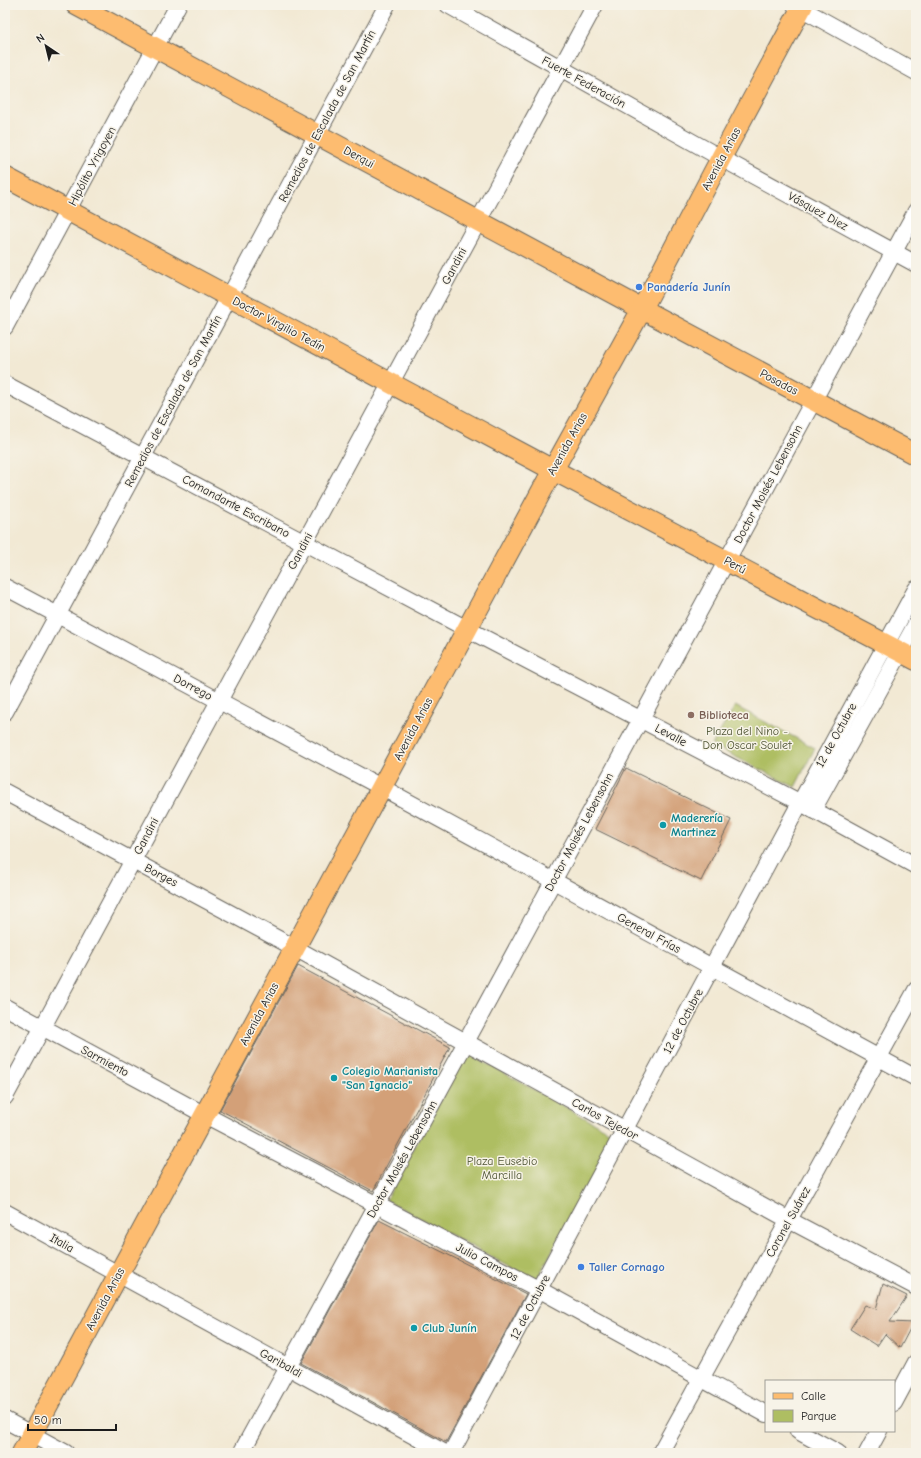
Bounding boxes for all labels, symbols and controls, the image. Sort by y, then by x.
north arrow [26,26,66,66]
street label: Remedios de Escalada de San Martín [276,28,378,204]
text: N [34,31,47,46]
street label: Fuerte Federación [540,53,628,111]
street label: Hipólito Yrigoyen [65,124,119,208]
street label: Avenida Arias [699,125,743,193]
street label: Derqui [341,143,377,171]
street label: Vásquez Diez [786,189,851,234]
street label: Gandini [438,245,470,287]
place label: Panadería Junín [647,280,731,294]
marker: Panadería Junín [634,282,644,292]
street label: Doctor Virgilio Tedín [230,294,328,354]
street label: Remedios de Escalada de San Martín [122,313,224,489]
street label: Posadas [758,366,800,398]
street label: Avenida Arias [544,410,590,478]
street label: Doctor Moisés Lebensohn [731,422,805,546]
street label: Comandante Escribano [180,472,292,540]
street label: Gandini [284,530,316,572]
street label: Perú [722,553,748,577]
street label: Dorrego [171,671,215,703]
street label: Avenida Arias [391,695,435,763]
street label: 12 de Octubre [813,700,859,770]
place label: Biblioteca [699,708,749,722]
marker: Biblioteca [686,710,696,720]
street label: Levalle [653,721,689,749]
park label: Plaza del Nino - Don Oscar Soulet [702,724,792,752]
street label: Doctor Moisés Lebensohn [542,770,616,894]
place label: Maderería Martinez [671,811,723,839]
street label: Gandini [130,815,162,857]
marker: Maderería Martinez [658,820,668,830]
street label: Borges [142,860,180,890]
street label: General Frías [615,910,683,956]
street label: Avenida Arias [237,980,281,1048]
street label: 12 de Octubre [660,986,706,1056]
street label: Sarmiento [79,1043,131,1079]
place label: Colegio Marianista "San Ignacio" [342,1064,438,1092]
marker: Colegio Marianista "San Ignacio" [329,1073,339,1083]
street label: Carlos Tejedor [569,1095,641,1143]
street label: Doctor Moisés Lebensohn [364,1098,440,1220]
park label: Plaza Eusebio Marcilla [467,1154,537,1182]
street label: Coronel Suárez [763,1184,814,1260]
street label: Italia [47,1231,77,1255]
street label: Julio Campos [454,1240,521,1284]
place label: Taller Cornago [589,1260,665,1274]
marker: Taller Cornago [576,1262,586,1272]
street label: Avenida Arias [83,1265,127,1333]
street label: 12 de Octubre [507,1272,553,1342]
place label: Club Junín [422,1321,477,1335]
marker: Club Junín [409,1323,419,1333]
street label: Garibaldi [257,1346,305,1380]
legend [765,1380,895,1432]
text: Calle [801,1389,826,1403]
scale bar [28,1406,116,1432]
text: Parque [801,1409,836,1423]
text: 50 m [34,1413,62,1427]

